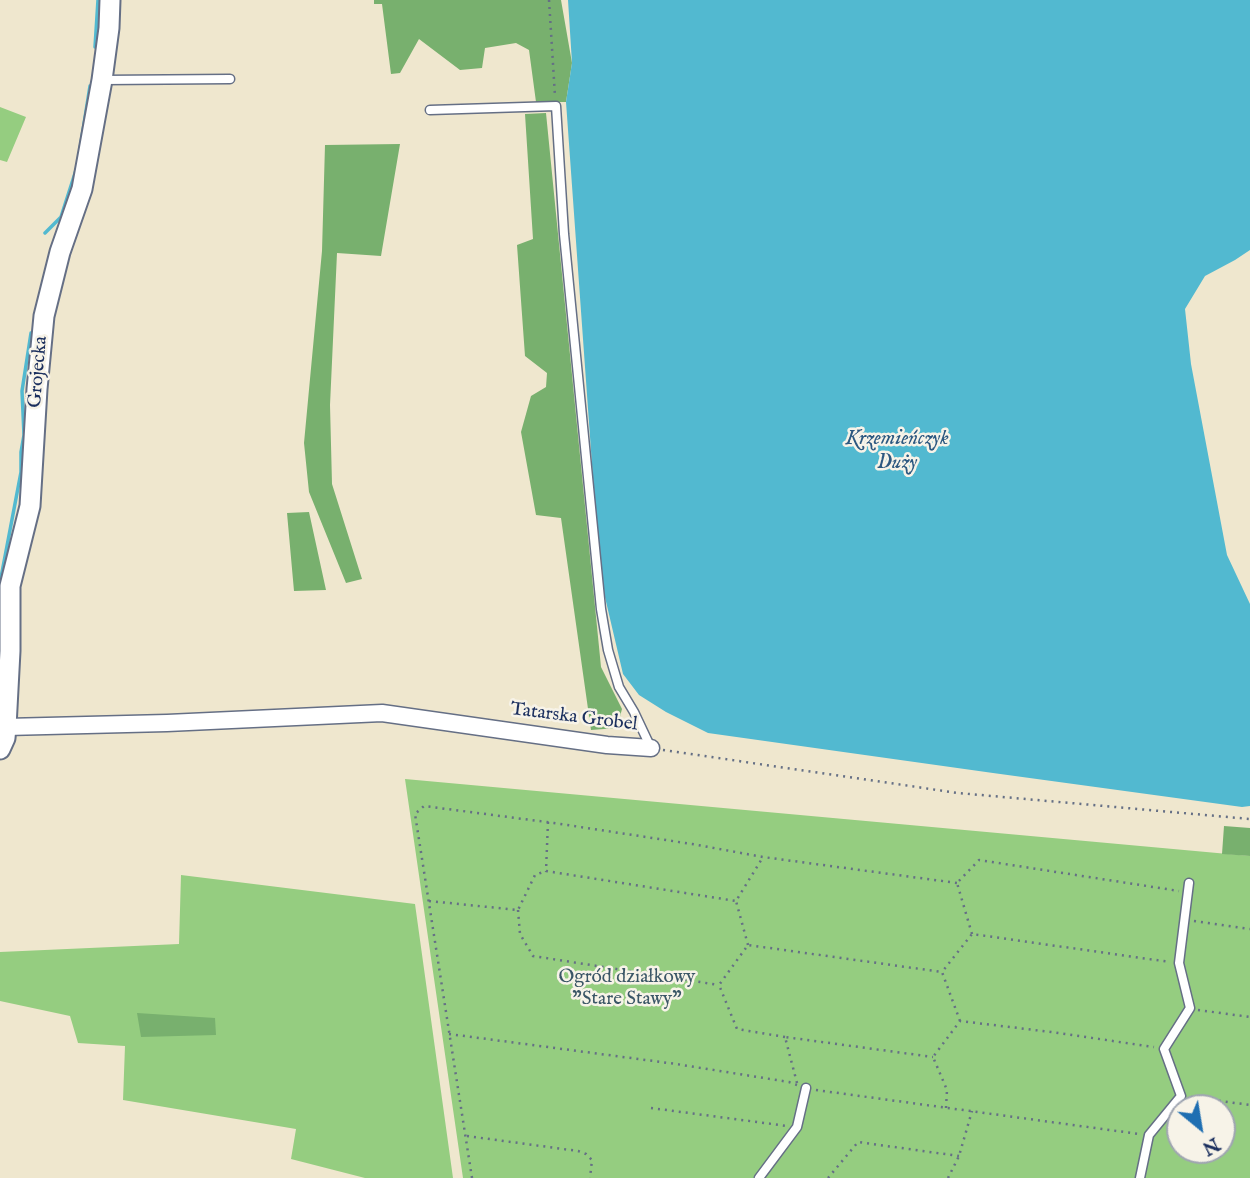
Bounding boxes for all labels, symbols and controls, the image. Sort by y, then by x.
street label: Grojecka [25,335,53,409]
water label: Krzemieńczyk Duży [845,427,949,477]
street label: Tatarska Grobel [509,699,639,737]
park label: Ogród działkowy "Stare Stawy" [559,967,695,1011]
north arrow [1166,1094,1236,1164]
text: N [1197,1131,1224,1160]

